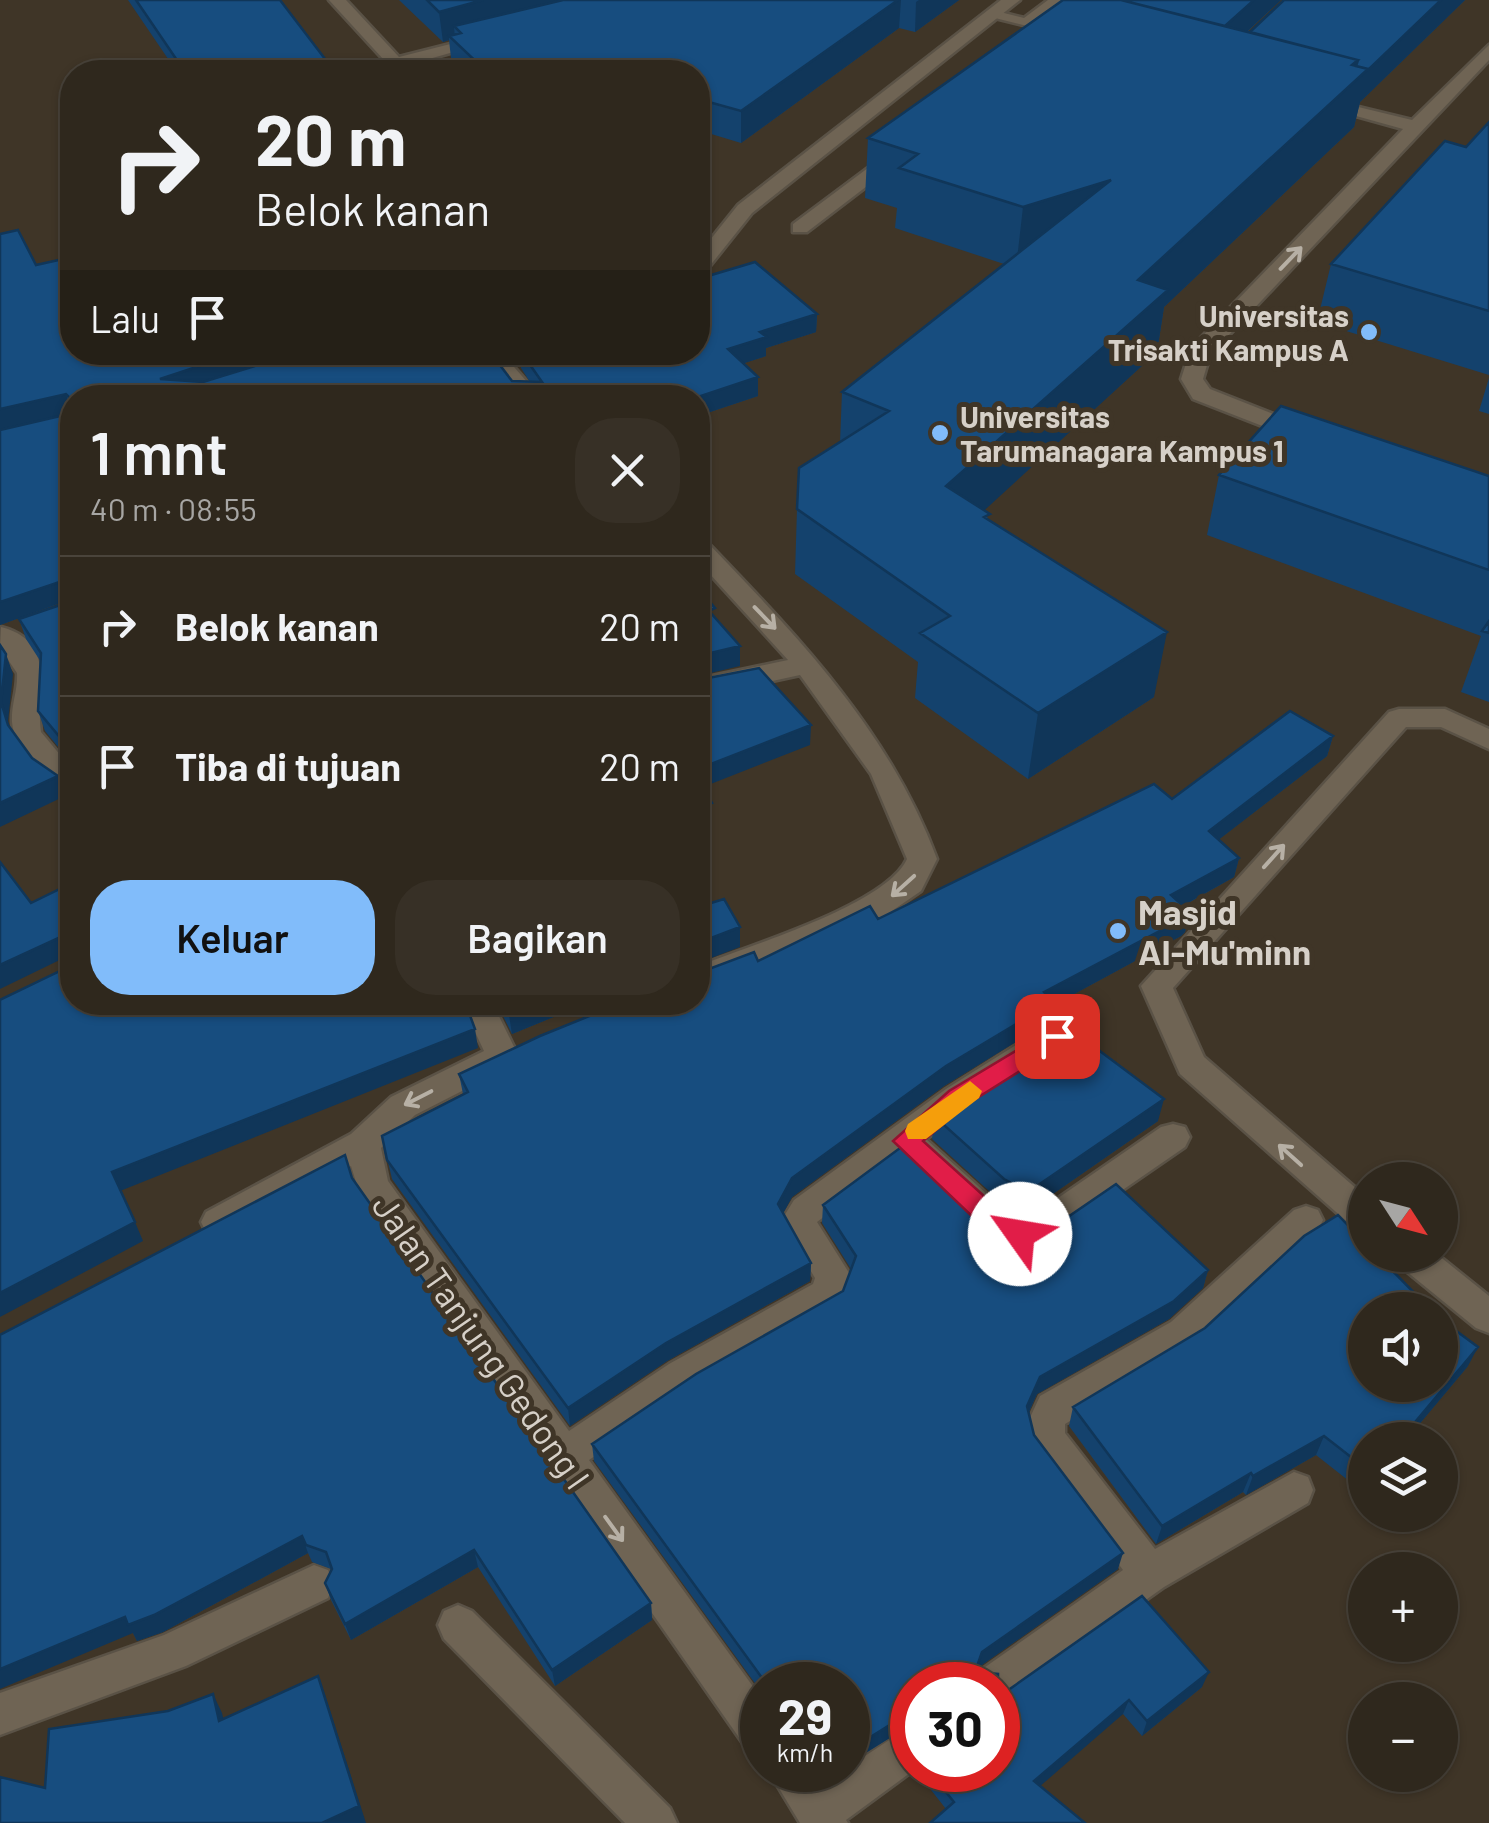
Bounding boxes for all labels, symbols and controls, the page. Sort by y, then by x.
text: 20 m [255,96,407,180]
icon: right [90,100,220,230]
text: Belok kanan [255,181,490,235]
one-way arrow [1279,246,1303,270]
icon: arrive [180,290,235,345]
text: Lalu [90,295,160,341]
place label: Universitas Trisakti Kampus A [1108,297,1349,367]
marker: Universitas Trisakti Kampus A [1358,321,1380,343]
place label: Universitas Tarumanagara Kampus 1 [960,398,1284,468]
text: 1 mnt [90,415,228,487]
button: close [575,418,680,523]
marker: Universitas Tarumanagara Kampus 1 [929,422,951,444]
text: 40 m · 08:55 [90,489,257,527]
icon: right [90,599,145,654]
text: Belok kanan [175,603,379,649]
text: 20 m [599,603,680,649]
one-way arrow [753,605,777,629]
icon: arrive [90,739,145,794]
text: Tiba di tujuan [175,743,401,789]
text: 20 m [599,743,680,789]
one-way arrow [1263,844,1286,869]
one-way arrow [890,874,916,897]
button: Keluar [90,880,375,995]
button: Bagikan [395,880,680,995]
place label: Masjid AI-Mu'minn [1138,890,1311,972]
marker: Masjid AI-Mu'minn [1107,920,1129,942]
pin [1015,994,1100,1079]
icon: arrive [1030,1009,1085,1064]
one-way arrow [404,1089,434,1108]
one-way arrow [1278,1144,1303,1167]
north arrow [1348,1162,1458,1272]
map controls [1348,1162,1458,1792]
position arrow [968,1182,1072,1286]
street label: Jalan Tanjung Gedong I [364,1186,600,1496]
button: sound [1348,1292,1458,1402]
button: layers [1348,1422,1458,1532]
one-way arrow [603,1515,624,1542]
button: + [1348,1552,1458,1662]
speed limit sign: 30 [890,1662,1020,1792]
button: − [1348,1682,1458,1792]
text: 29 [778,1685,832,1745]
text: km/h [777,1737,833,1767]

